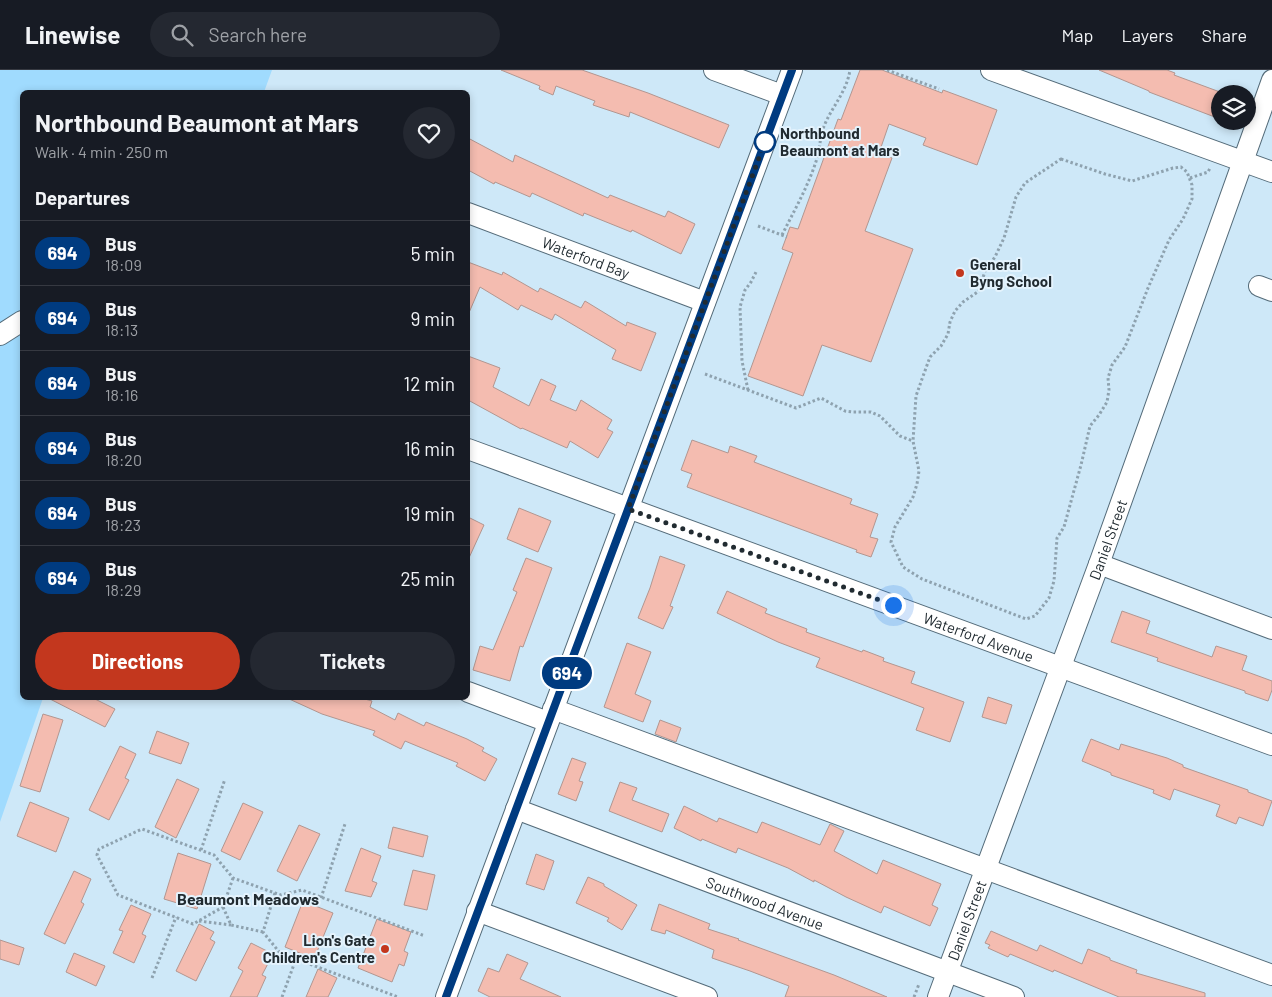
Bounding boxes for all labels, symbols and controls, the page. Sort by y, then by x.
search box [150,12,500,57]
text: Linewise [25,20,120,49]
icon: search [168,21,196,49]
text: Search here [208,23,307,46]
text: Map [1061,24,1093,46]
text: Layers [1121,24,1174,46]
text: Share [1202,24,1247,46]
map controls [1211,85,1256,130]
button: layers [1211,85,1256,130]
button: heart [403,107,455,159]
text: Northbound Beaumont at Mars [35,108,359,137]
place label: Northbound Beaumont at Mars [780,124,900,159]
marker: Northbound Beaumont at Mars [754,131,776,153]
text: Walk · 4 min · 250 m [35,142,168,161]
text: Departures [35,186,130,209]
text: Bus [105,232,137,255]
street label: Waterford Bay [540,233,632,282]
text: 694 [47,242,78,264]
text: 5 min [411,242,455,265]
text: 18:09 [105,255,142,274]
place label: General Byng School [970,255,1052,290]
marker: General Byng School [954,267,966,279]
text: Bus [105,297,137,320]
text: 694 [47,307,78,329]
text: 9 min [411,307,455,330]
text: 18:13 [105,320,138,339]
text: Bus [105,362,137,385]
text: 694 [47,372,78,394]
text: 12 min [404,372,455,395]
text: 18:16 [105,385,138,404]
text: Bus [105,427,137,450]
text: 694 [47,437,78,459]
text: 16 min [404,437,455,460]
text: 18:20 [105,450,142,469]
text: Bus [105,492,137,515]
street label: Daniel Street [1085,497,1130,582]
text: 694 [47,502,78,524]
text: 19 min [404,502,455,525]
text: 18:23 [105,515,141,534]
text: Bus [105,557,137,580]
text: 694 [47,567,78,589]
text: 25 min [400,567,455,590]
text: 18:29 [105,580,141,599]
your location [881,593,906,618]
street label: Waterford Avenue [921,608,1036,665]
button: Directions [35,632,240,690]
button: Tickets [250,632,455,690]
line badge: 694 [538,657,596,689]
text: 694 [552,662,582,684]
street label: Southwood Avenue [704,873,826,933]
street label: Daniel Street [943,878,990,963]
district label: Beaumont Meadows [177,889,319,908]
place label: Lion's Gate Children's Centre [263,931,375,966]
marker: Lion's Gate Children's Centre [379,943,391,955]

